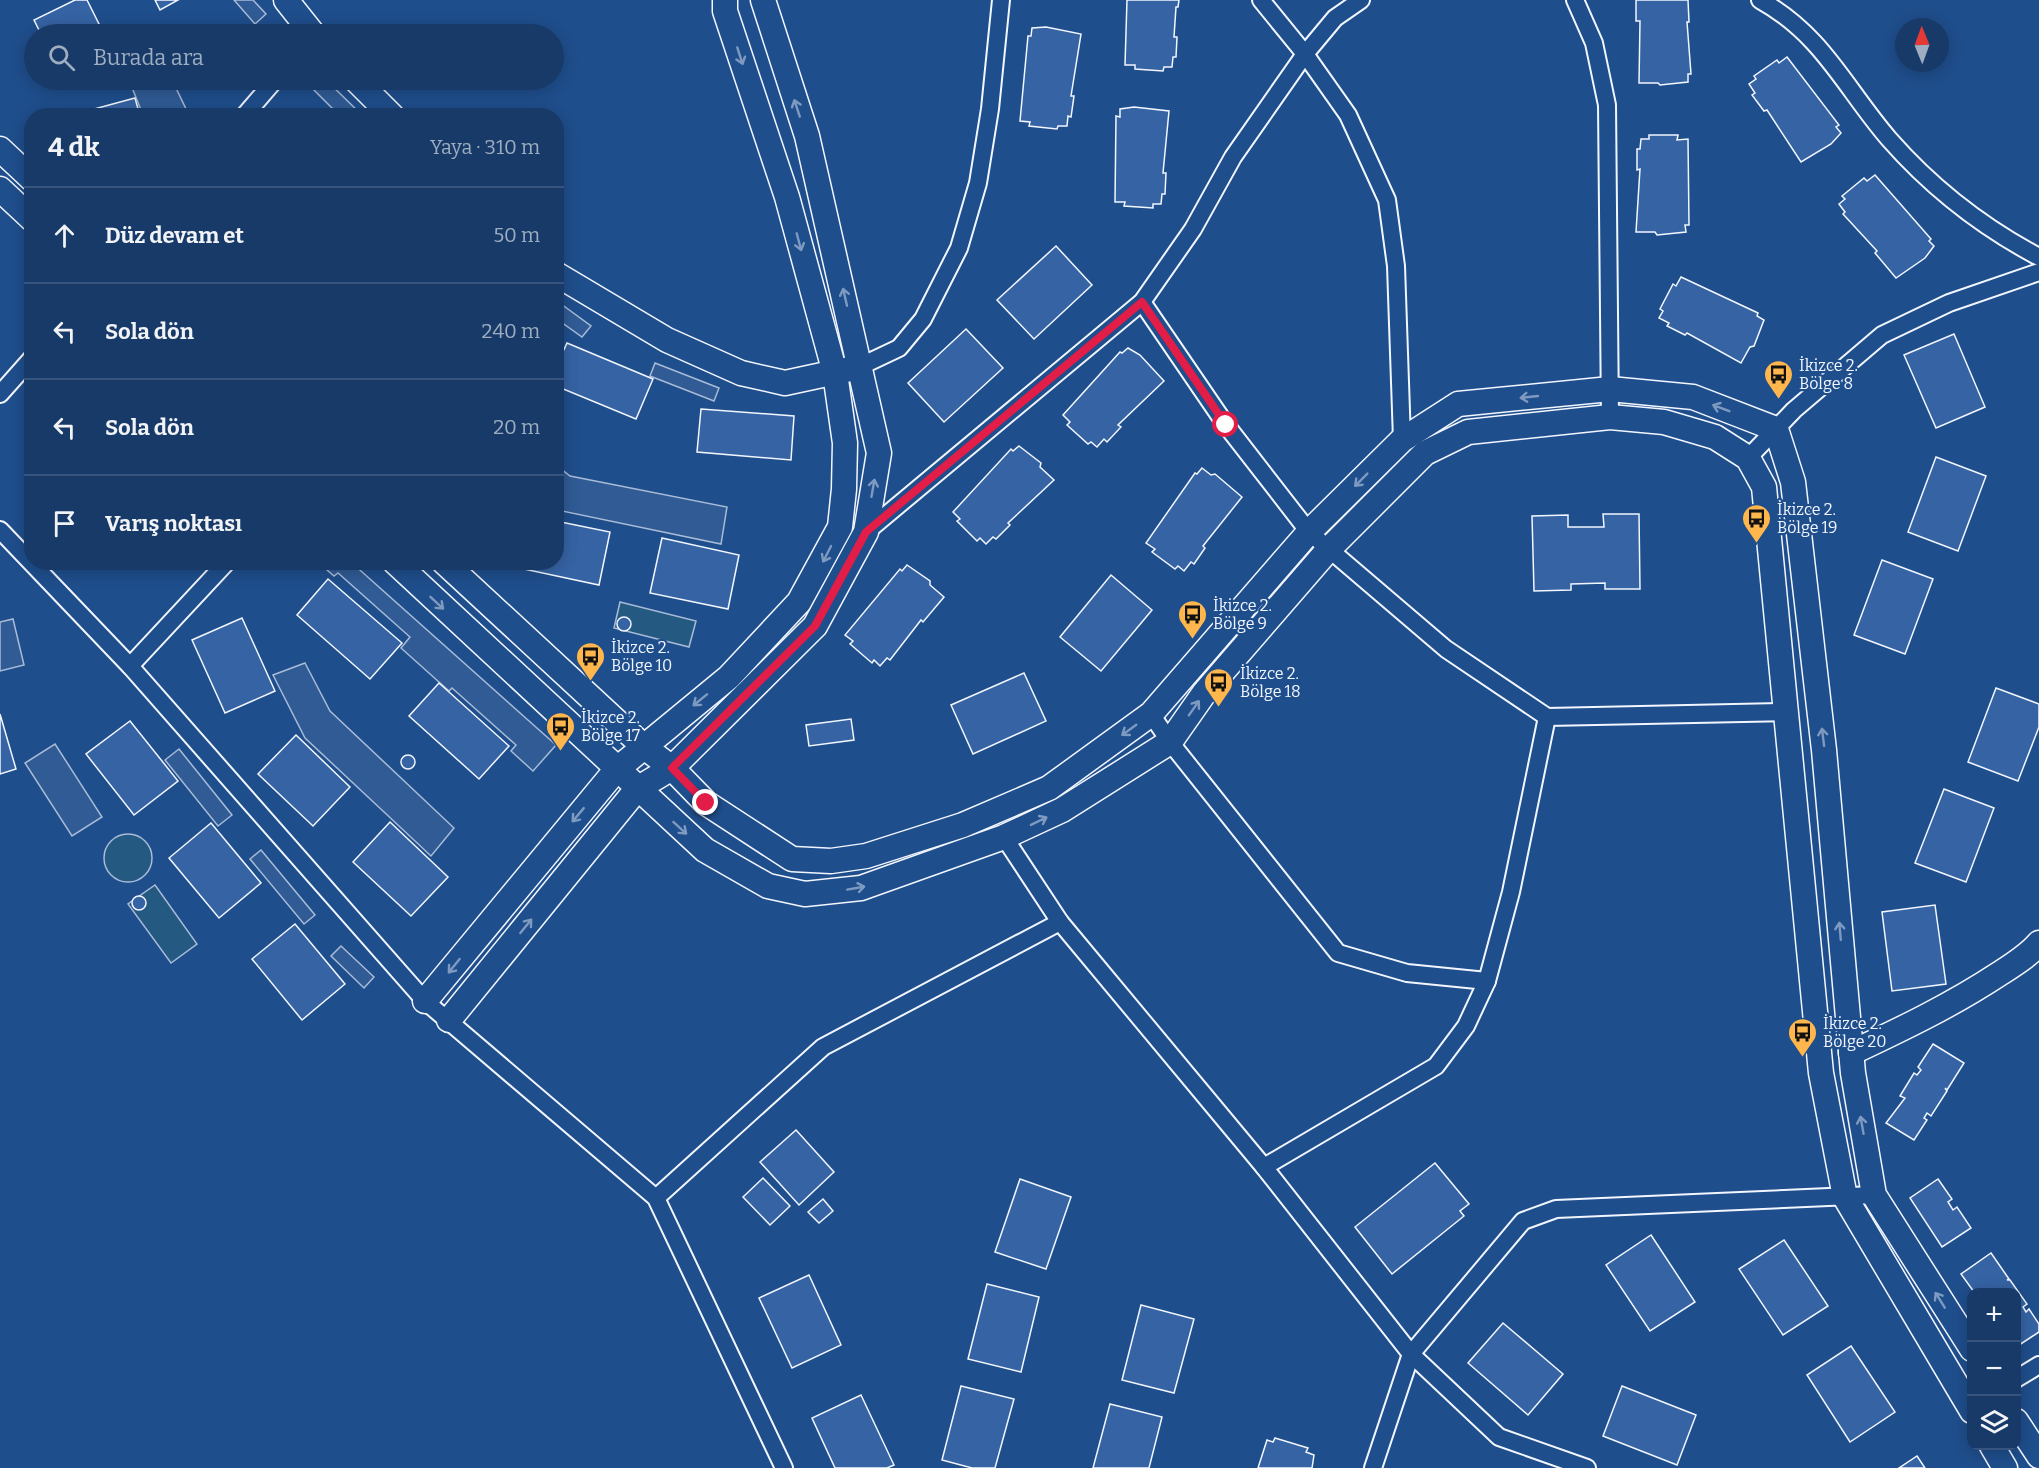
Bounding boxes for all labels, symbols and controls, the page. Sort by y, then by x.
north arrow [1895,18,1949,72]
search box [24,24,564,90]
icon: search [45,41,78,74]
text: Burada ara [93,44,204,71]
one-way arrow [736,46,747,65]
one-way arrow [791,99,802,118]
text: 4 dk [48,132,100,163]
text: Yaya · 310 m [430,135,540,159]
icon: ahead [48,219,81,252]
text: Düz devam et [105,222,244,249]
text: 50 m [493,223,540,247]
one-way arrow [794,232,805,251]
one-way arrow [839,288,850,307]
icon: left [48,315,81,348]
text: Sola dön [105,318,194,345]
text: 240 m [482,319,540,343]
place label: İkizce 2. Bölge 8 [1799,356,1858,393]
bus stop icon: İkizce 2. Bölge 8 [1762,358,1794,400]
one-way arrow [1520,392,1540,403]
one-way arrow [1713,401,1731,412]
icon: left [48,411,81,444]
route start [1212,411,1238,437]
text: Sola dön [105,414,194,441]
text: 20 m [493,415,540,439]
one-way arrow [1354,473,1369,487]
one-way arrow [868,479,879,498]
place label: İkizce 2. Bölge 19 [1777,500,1838,537]
bus stop icon: İkizce 2. Bölge 19 [1740,502,1772,544]
icon: arrive [48,507,81,540]
text: Varış noktası [105,510,242,537]
one-way arrow [821,545,832,563]
one-way arrow [430,595,445,610]
place label: İkizce 2. Bölge 9 [1213,596,1272,633]
bus stop icon: İkizce 2. Bölge 9 [1176,598,1208,640]
place label: İkizce 2. Bölge 10 [611,638,672,675]
bus stop icon: İkizce 2. Bölge 10 [574,640,606,682]
place label: İkizce 2. Bölge 18 [1240,664,1301,701]
bus stop icon: İkizce 2. Bölge 18 [1203,666,1235,708]
one-way arrow [692,694,708,707]
one-way arrow [1188,700,1200,716]
place label: İkizce 2. Bölge 17 [581,708,640,745]
bus stop icon: İkizce 2. Bölge 17 [544,710,576,752]
one-way arrow [1122,724,1138,736]
one-way arrow [1817,727,1828,747]
route end [692,789,718,815]
one-way arrow [572,807,585,823]
one-way arrow [1029,814,1047,826]
one-way arrow [672,821,687,835]
one-way arrow [846,882,866,893]
one-way arrow [519,918,532,934]
one-way arrow [1835,922,1846,942]
one-way arrow [447,958,461,973]
place label: İkizce 2. Bölge 20 [1823,1014,1887,1051]
bus stop icon: İkizce 2. Bölge 20 [1786,1016,1818,1058]
one-way arrow [1856,1115,1867,1135]
map controls [1967,1288,2021,1450]
button: + [1967,1288,2021,1342]
one-way arrow [1934,1291,1947,1308]
button: − [1967,1342,2021,1396]
button: layers [1967,1396,2021,1450]

